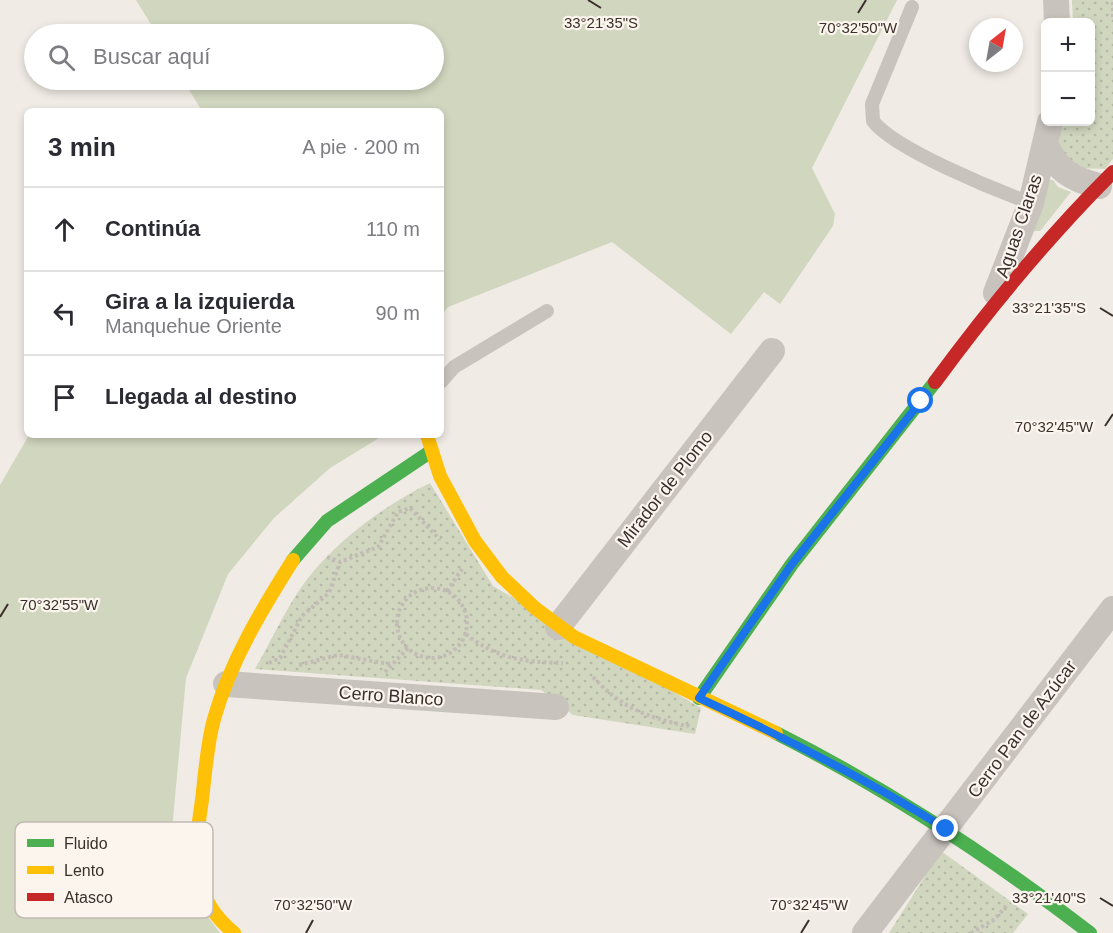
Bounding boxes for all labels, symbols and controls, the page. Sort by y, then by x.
text: 33°21'35"S [564,14,638,31]
north arrow [969,18,1023,72]
map controls [1041,18,1095,126]
button: + [1041,18,1095,72]
text: 70°32'50"W [819,19,898,36]
search box [24,24,444,90]
icon: search [45,41,78,74]
text: Buscar aquí [93,44,210,69]
button: − [1041,72,1095,126]
text: 3 min [48,132,116,162]
text: A pie · 200 m [302,136,420,158]
street label: Aguas Claras [992,172,1046,280]
icon: ahead [48,213,81,246]
text: Continúa [105,216,200,241]
text: 110 m [366,218,420,240]
text: Gira a la izquierda [105,289,295,314]
icon: left [48,297,81,330]
text: 33°21'35"S [1012,299,1086,316]
text: 90 m [376,302,420,324]
text: Manquehue Oriente [105,315,282,337]
icon: arrive [48,381,81,414]
text: Llegada al destino [105,384,297,409]
route start [907,387,933,413]
text: 70°32'45"W [1015,418,1094,435]
street label: Mirador de Plomo [613,427,717,551]
text: 70°32'55"W [20,596,99,613]
street label: Cerro Pan de Azúcar [964,656,1080,802]
street label: Cerro Blanco [338,682,444,710]
route end [932,815,958,841]
legend [15,822,213,918]
text: Fluido [64,835,108,852]
text: Lento [64,862,104,879]
text: Atasco [64,889,113,906]
text: 33°21'40"S [1012,889,1086,906]
text: 70°32'50"W [274,896,353,913]
text: 70°32'45"W [770,896,849,913]

